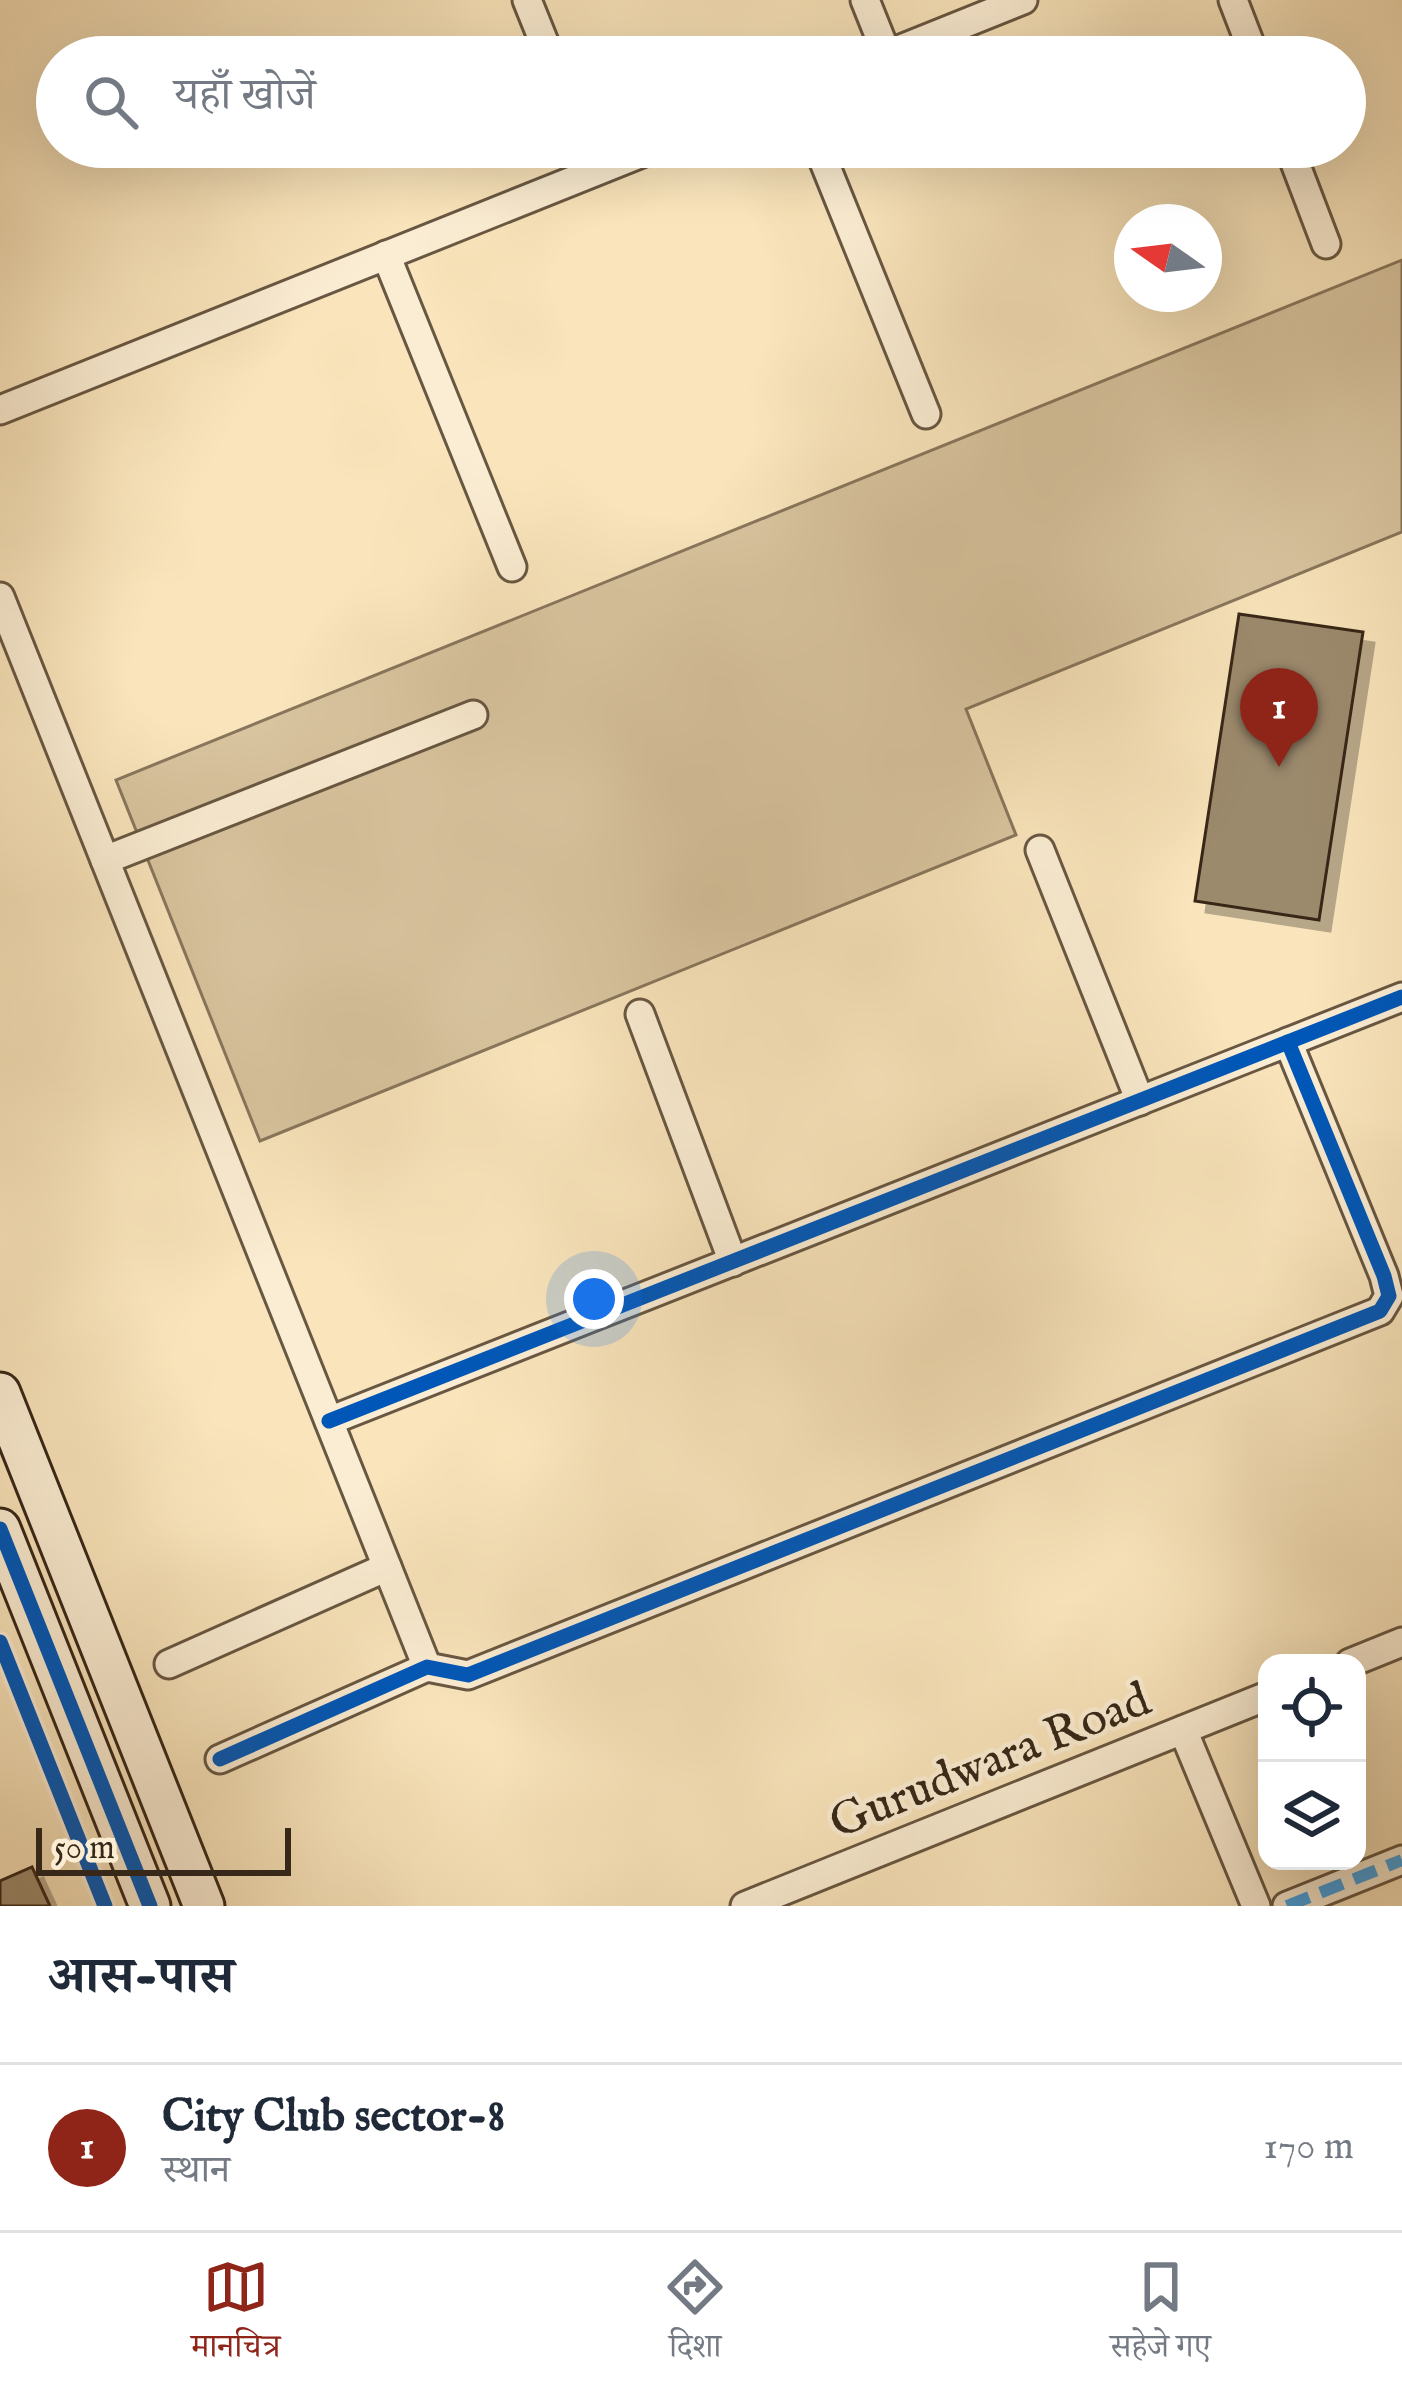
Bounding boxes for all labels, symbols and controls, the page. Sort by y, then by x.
search box [36,36,1366,168]
text: यहाँ खोजें [174,68,316,125]
icon: search [78,69,144,135]
north arrow [1114,204,1222,312]
pin: 1 [1240,668,1318,767]
your location [564,1269,624,1329]
map controls [1258,1654,1366,1870]
button: locate [1258,1654,1366,1762]
street label: Gurudwara Road [822,1671,1160,1854]
button: layers [1258,1762,1366,1870]
scale bar [36,1822,291,1875]
text: 50 m [54,1828,115,1870]
text: आस-पास [48,1946,234,2011]
text: City Club sector-8 [162,2089,505,2146]
text: 1 [80,2123,94,2172]
text: 170 m [1263,2123,1354,2172]
text: स्थान [162,2147,230,2196]
tab: मानचित्र [191,2254,280,2378]
tab: दिशा [662,2254,728,2378]
tab: सहेजे गए [1110,2254,1211,2378]

